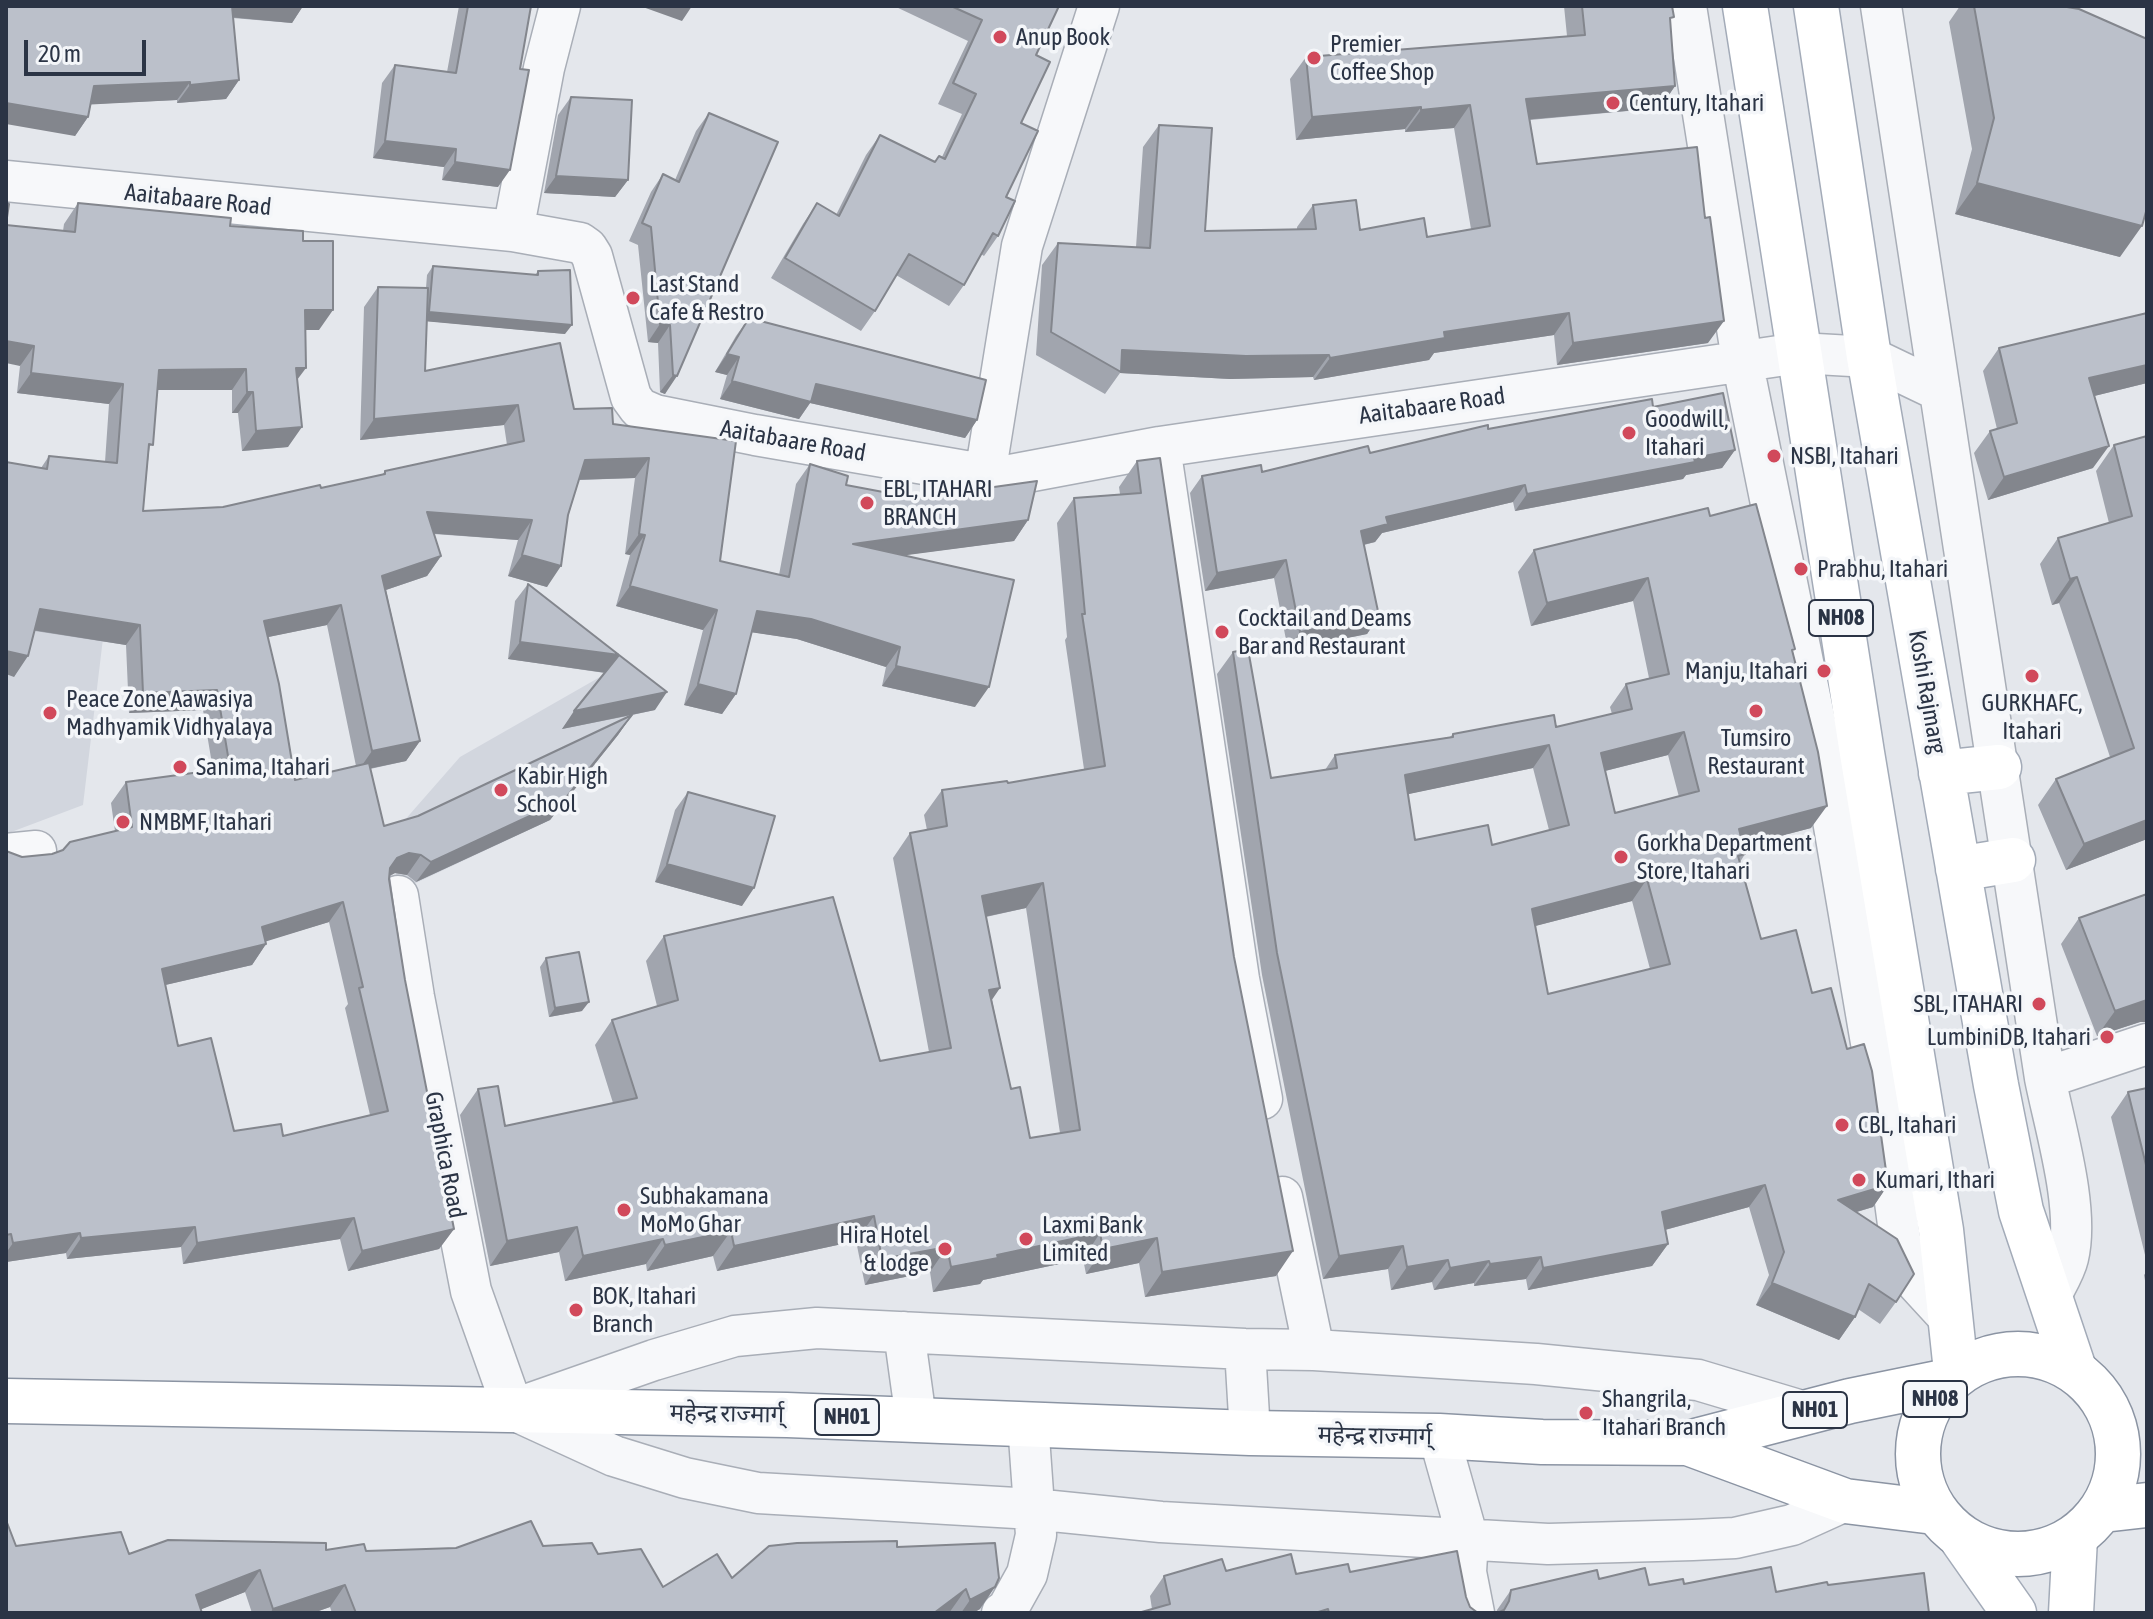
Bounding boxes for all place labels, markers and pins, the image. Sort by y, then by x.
place label: Anup Book [1016,23,1110,51]
marker: Anup Book [991,28,1009,46]
place label: Premier Coffee Shop [1330,30,1434,86]
marker: Premier Coffee Shop [1305,49,1323,67]
place label: Century, Itahari [1629,89,1764,117]
marker: Century, Itahari [1604,94,1622,112]
place label: Last Stand Cafe & Restro [649,270,764,326]
marker: Last Stand Cafe & Restro [624,289,642,307]
place label: Goodwill, Itahari [1645,405,1728,461]
marker: Goodwill, Itahari [1620,424,1638,442]
place label: NSBI, Itahari [1790,442,1899,470]
marker: NSBI, Itahari [1765,447,1783,465]
place label: EBL, ITAHARI BRANCH [883,475,993,531]
marker: EBL, ITAHARI BRANCH [858,494,876,512]
place label: Prabhu, Itahari [1817,555,1948,583]
marker: Prabhu, Itahari [1792,560,1810,578]
place label: Cocktail and Deams Bar and Restaurant [1238,604,1411,660]
marker: Cocktail and Deams Bar and Restaurant [1213,623,1231,641]
place label: Manju, Itahari [1685,657,1808,685]
marker: Manju, Itahari [1815,662,1833,680]
marker: GURKHAFC, Itahari [2023,667,2041,685]
place label: Peace Zone Aawasiya Madhyamik Vidhyalaya [66,685,273,741]
place label: GURKHAFC, Itahari [1981,689,2083,745]
marker: Tumsiro Restaurant [1747,702,1765,720]
marker: Peace Zone Aawasiya Madhyamik Vidhyalaya [41,704,59,722]
place label: Tumsiro Restaurant [1707,724,1805,780]
place label: Sanima, Itahari [196,753,330,781]
marker: Sanima, Itahari [171,758,189,776]
place label: Kabir High School [517,762,608,818]
marker: Kabir High School [492,781,510,799]
place label: NMBMF, Itahari [139,808,272,836]
marker: NMBMF, Itahari [114,813,132,831]
place label: Gorkha Department Store, Itahari [1637,829,1812,885]
marker: Gorkha Department Store, Itahari [1612,848,1630,866]
place label: SBL, ITAHARI [1913,990,2023,1018]
marker: SBL, ITAHARI [2030,995,2048,1013]
place label: LumbiniDB, Itahari [1927,1023,2091,1051]
marker: LumbiniDB, Itahari [2098,1028,2116,1046]
place label: CBL, Itahari [1858,1111,1957,1139]
marker: CBL, Itahari [1833,1116,1851,1134]
place label: Kumari, Ithari [1875,1166,1995,1194]
marker: Kumari, Ithari [1850,1171,1868,1189]
place label: Subhakamana MoMo Ghar [640,1182,769,1238]
marker: Subhakamana MoMo Ghar [615,1201,633,1219]
place label: Laxmi Bank Limited [1042,1211,1143,1267]
place label: Hira Hotel & lodge [839,1221,929,1277]
marker: Laxmi Bank Limited [1017,1230,1035,1248]
marker: Hira Hotel & lodge [936,1240,954,1258]
place label: BOK, Itahari Branch [592,1282,696,1338]
marker: BOK, Itahari Branch [567,1301,585,1319]
place label: Shangrila, Itahari Branch [1602,1385,1726,1441]
marker: Shangrila, Itahari Branch [1577,1404,1595,1422]

